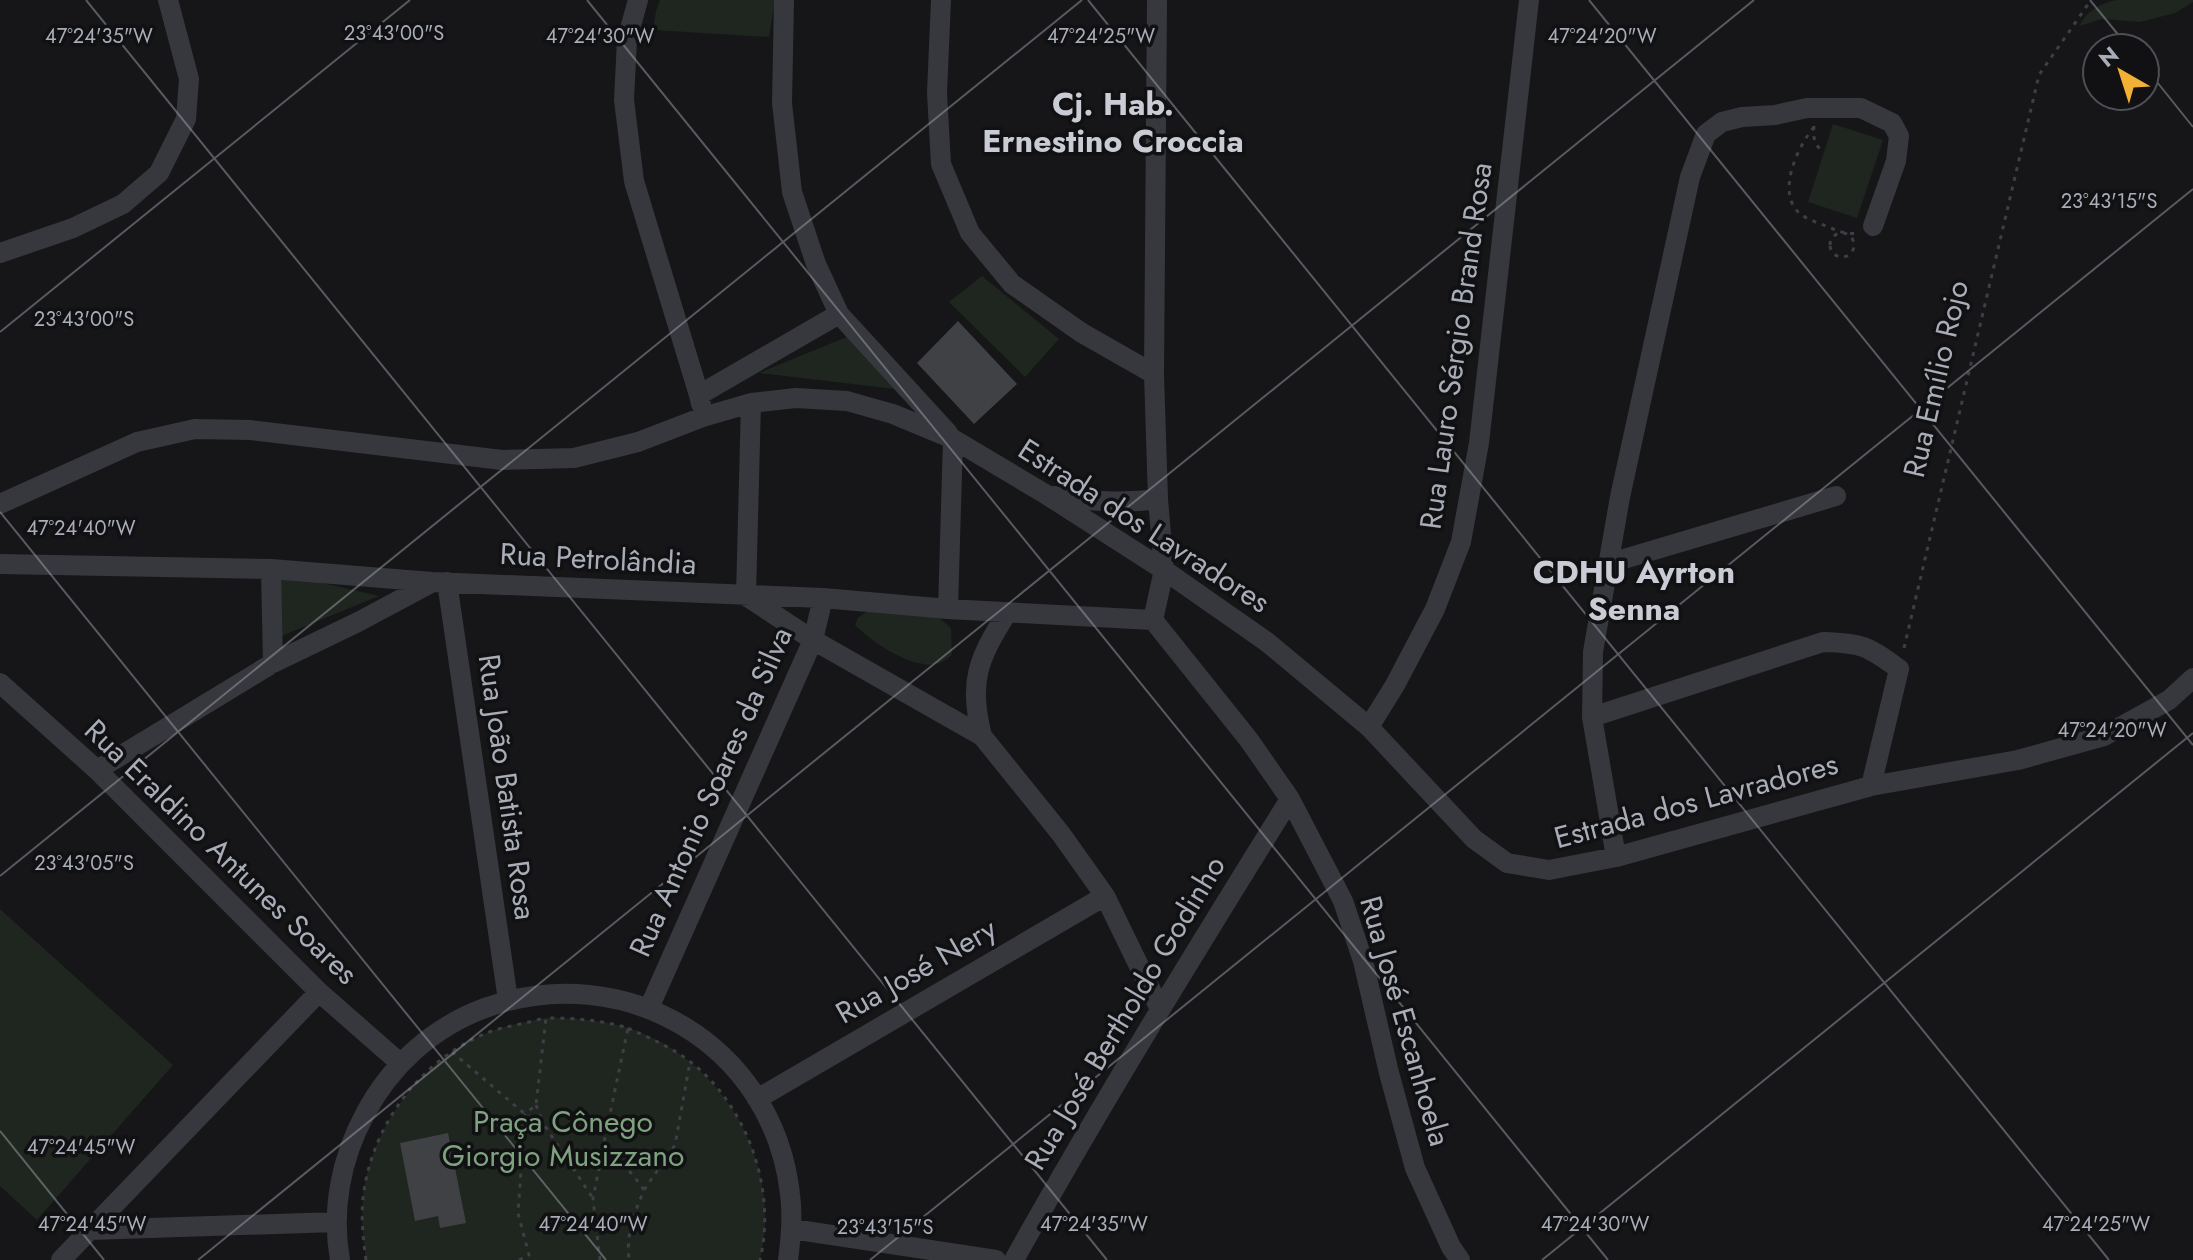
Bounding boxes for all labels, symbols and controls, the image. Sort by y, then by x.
text: 23°43'00"S [344,19,444,48]
text: 47°24'35"W [45,22,153,51]
text: 47°24'30"W [546,22,654,51]
text: 47°24'25"W [1047,22,1155,51]
text: 47°24'20"W [1548,22,1657,51]
north arrow [2081,32,2161,112]
text: N [2092,39,2125,74]
district label: Cj. Hab. Ernestino Croccia [982,81,1244,164]
street label: Rua Lauro Sérgio Brand Rosa [1408,160,1503,532]
text: 23°43'15"S [2061,187,2157,216]
street label: Rua Emílio Rojo [1892,276,1979,482]
text: 23°43'00"S [34,305,134,334]
street label: Estrada dos Lavradores [1010,428,1279,623]
text: 47°24'40"W [26,514,136,543]
street label: Rua Petrolândia [499,532,697,585]
district label: CDHU Ayrton Senna [1533,549,1735,632]
street label: Rua Antonio Soares da Silva [618,620,803,964]
street label: Rua João Batista Rosa [468,651,547,923]
street label: Rua Eraldino Antunes Soares [75,709,368,994]
text: 47°24'20"W [2058,716,2167,745]
street label: Estrada dos Lavradores [1549,742,1843,859]
street label: Rua José Bertholdo Godinho [1014,848,1236,1178]
text: 23°43'05"S [34,849,134,878]
street label: Rua José Escanhoela [1349,891,1462,1151]
street label: Rua José Nery [827,907,1005,1034]
park label: Praça Cônego Giorgio Musizzano [442,1100,684,1177]
text: 47°24'45"W [27,1133,135,1162]
text: 47°24'45"W [38,1210,146,1239]
text: 47°24'40"W [538,1210,648,1239]
text: 47°24'35"W [1040,1210,1148,1239]
text: 47°24'30"W [1541,1210,1649,1239]
text: 47°24'25"W [2042,1210,2150,1239]
text: 23°43'15"S [837,1213,933,1242]

